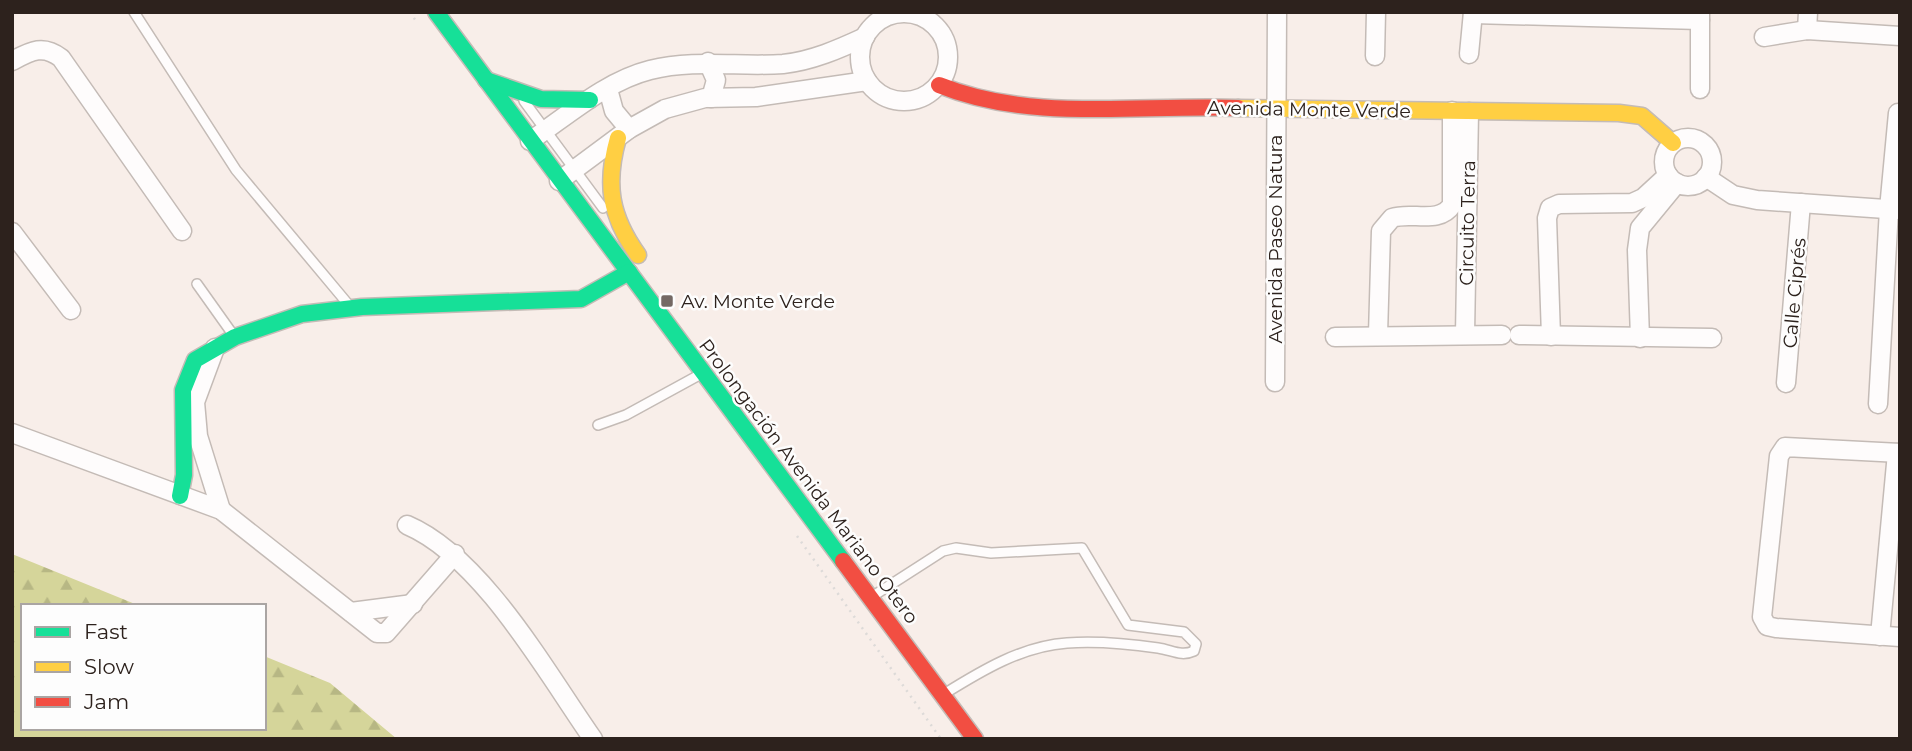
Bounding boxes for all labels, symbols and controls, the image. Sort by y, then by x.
street label: Avenida Monte Verde [1207,96,1411,123]
street label: Avenida Paseo Natura [1264,134,1287,344]
street label: Circuito Terra [1455,160,1480,286]
street label: Calle Ciprés [1778,237,1811,349]
place label: Av. Monte Verde [681,290,835,313]
marker: Av. Monte Verde [659,293,675,309]
street label: Prolongación Avenida Mariano Otero [694,334,923,628]
legend [21,604,266,730]
text: Fast [84,619,128,644]
text: Slow [84,654,134,679]
text: Jam [83,689,129,714]

